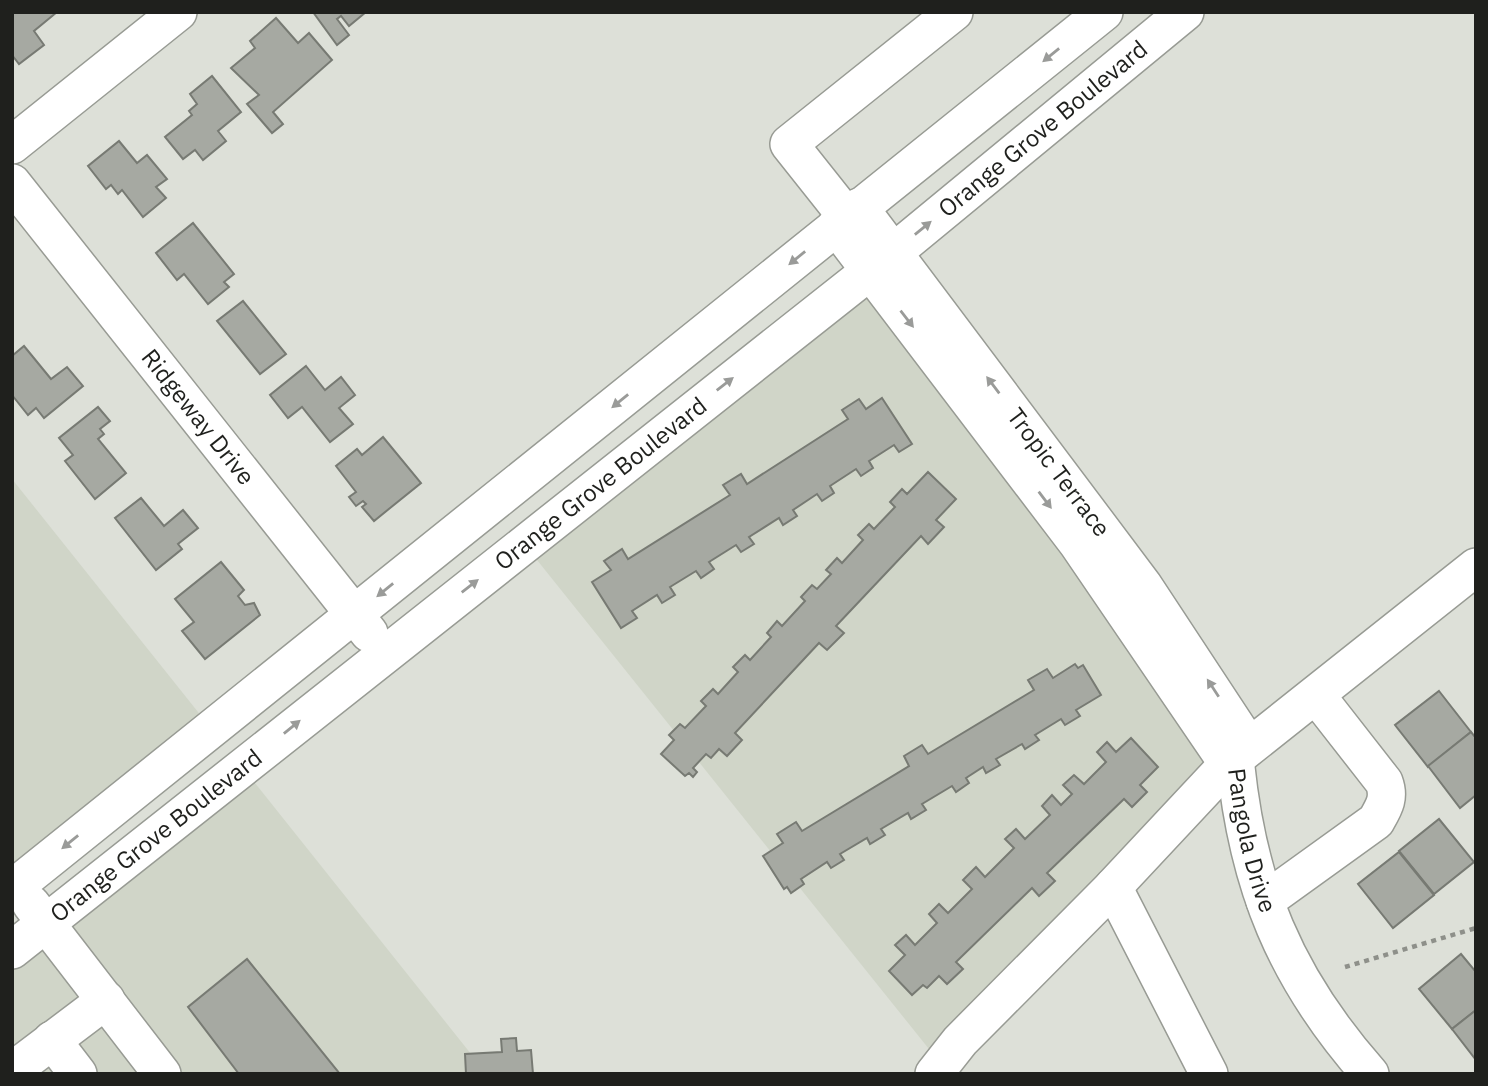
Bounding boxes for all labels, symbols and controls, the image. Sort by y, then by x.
street label: Orange Grove Boulevard [931,33,1154,224]
one-way arrow [1042,47,1060,62]
one-way arrow [913,220,931,235]
one-way arrow [788,250,805,265]
one-way arrow [899,310,914,328]
street label: Ridgeway Drive [135,342,262,491]
one-way arrow [987,376,1001,394]
one-way arrow [716,377,734,392]
street label: Orange Grove Boulevard [488,389,713,577]
one-way arrow [611,393,628,408]
street label: Tropic Terrace [1000,401,1118,543]
one-way arrow [1038,491,1052,510]
one-way arrow [460,578,478,593]
one-way arrow [377,582,394,597]
one-way arrow [1207,679,1220,698]
one-way arrow [282,720,300,735]
street label: Orange Grove Boulevard [43,741,268,929]
street label: Pangola Drive [1221,766,1285,917]
one-way arrow [62,835,80,850]

